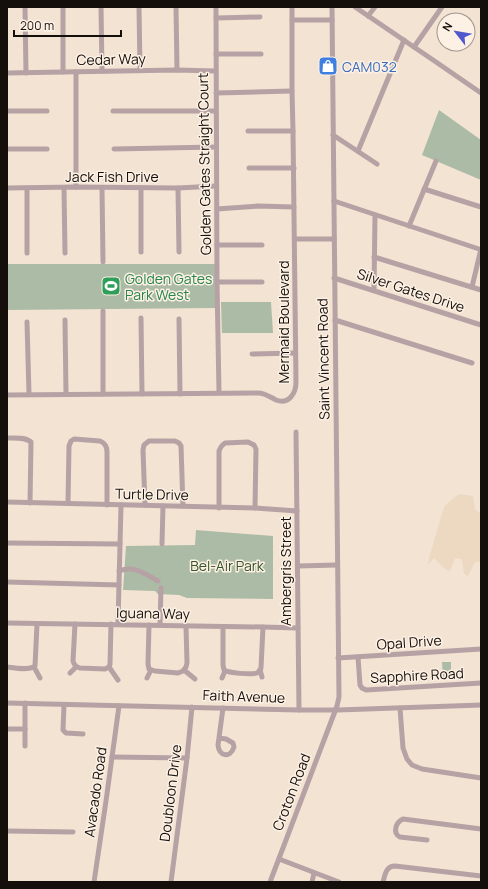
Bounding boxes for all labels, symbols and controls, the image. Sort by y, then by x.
scale bar [14,12,121,38]
north arrow [436,12,476,52]
text: 200 m [20,17,54,34]
text: N [439,19,456,34]
street label: Cedar Way [76,49,146,69]
shop icon: CAM032 [317,55,339,77]
place label: CAM032 [342,57,397,76]
street label: Golden Gates Straight Court [193,72,215,255]
street label: Jack Fish Drive [65,167,159,186]
street label: Mermaid Boulevard [274,260,293,384]
street label: Silver Gates Drive [355,264,467,316]
place label: Golden Gates Park West [125,269,212,304]
sports icon: Golden Gates Park West [100,275,122,297]
street label: Saint Vincent Road [312,298,334,420]
street label: Turtle Drive [115,484,189,504]
street label: Ambergris Street [276,516,295,626]
park label: Bel-Air Park [190,556,265,575]
street label: Iguana Way [116,603,191,623]
street label: Opal Drive [376,630,442,654]
street label: Sapphire Road [370,663,464,687]
street label: Faith Avenue [202,685,286,707]
street label: Doubloon Drive [155,743,185,843]
street label: Avacado Road [79,746,111,838]
street label: Croton Road [268,751,314,833]

